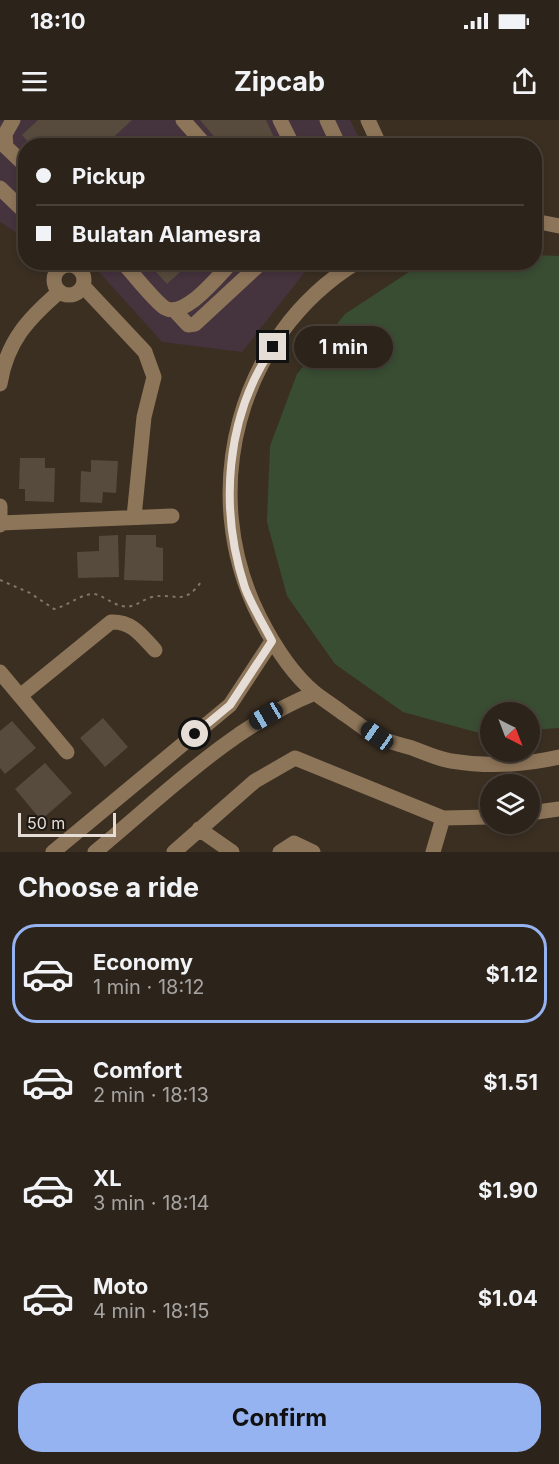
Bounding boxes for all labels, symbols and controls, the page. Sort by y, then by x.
text: 18:10 [30,8,85,34]
icon: menu [18,65,51,98]
text: Zipcab [234,65,325,98]
icon: share [508,65,541,98]
text: Pickup [72,163,146,189]
text: Bulatan Alamesra [72,221,261,247]
callout: 1 min [294,326,393,368]
route end [259,333,286,360]
text: 1 min [319,335,368,359]
car [246,699,286,733]
north arrow [480,702,540,762]
map controls [480,702,540,834]
car [357,718,397,754]
route start [181,720,208,747]
button: layers [480,774,540,834]
scale bar [18,810,116,838]
text: 50 m [27,813,65,833]
text: Choose a ride [18,871,199,904]
icon: car [21,947,75,1001]
text: Economy [93,949,193,975]
text: $1.12 [485,961,538,987]
text: 1 min · 18:12 [93,975,205,999]
icon: car [21,1055,75,1109]
text: Comfort [93,1057,182,1083]
text: $1.51 [483,1069,538,1095]
text: 2 min · 18:13 [93,1083,209,1107]
icon: car [21,1163,75,1217]
text: XL [93,1165,122,1191]
text: $1.90 [478,1177,538,1203]
text: 3 min · 18:14 [93,1191,210,1215]
icon: car [21,1271,75,1325]
text: Moto [93,1273,148,1299]
text: $1.04 [478,1285,538,1311]
text: 4 min · 18:15 [93,1299,209,1323]
button: Confirm [18,1383,541,1452]

